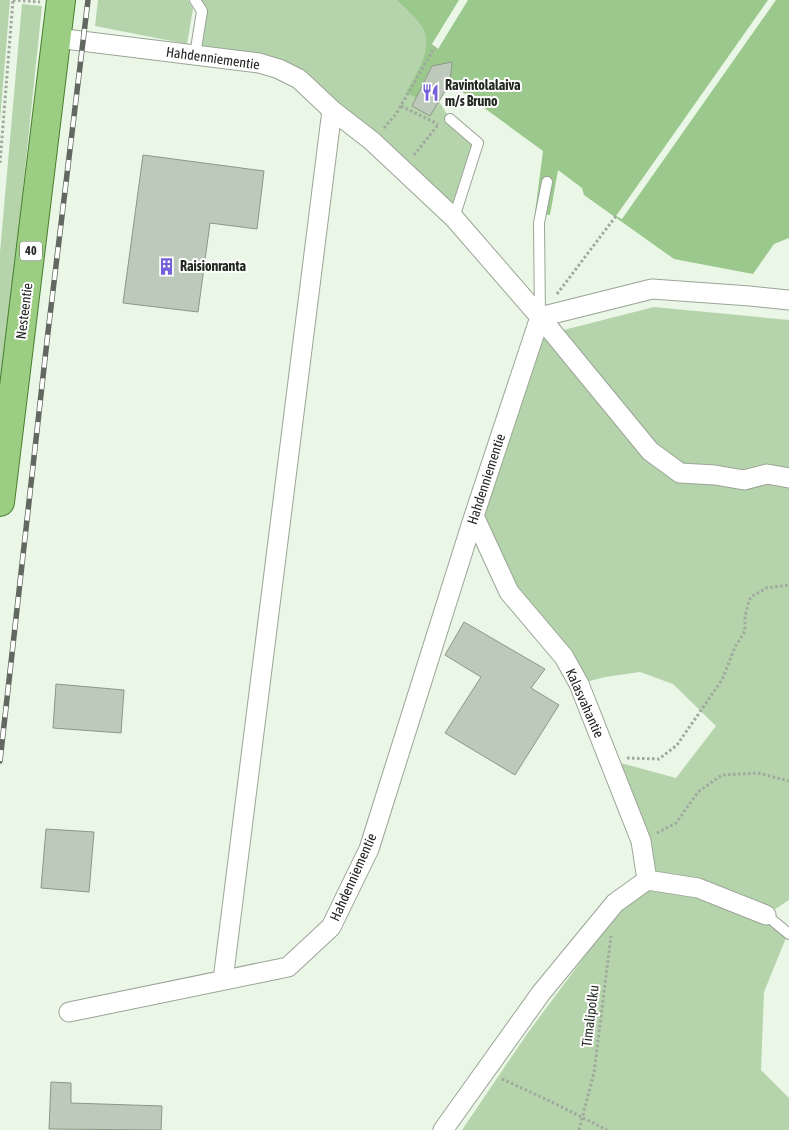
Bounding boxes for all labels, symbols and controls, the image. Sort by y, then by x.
street label: Hahdenniementie [165,44,261,72]
place label: Ravintolalaiva m/s Bruno [445,77,521,109]
restaurant icon: Ravintolalaiva m/s Bruno [421,83,441,103]
road number: 40 [20,242,42,260]
building icon: Raisionranta [156,256,176,276]
place label: Raisionranta [180,258,246,274]
street label: Nesteentie [13,282,35,340]
street label: Hahdenniementie [464,432,508,526]
street label: Kalasvahantie [563,666,607,740]
street label: Hahdenniementie [326,831,380,923]
street label: Timalipolku [578,984,602,1048]

